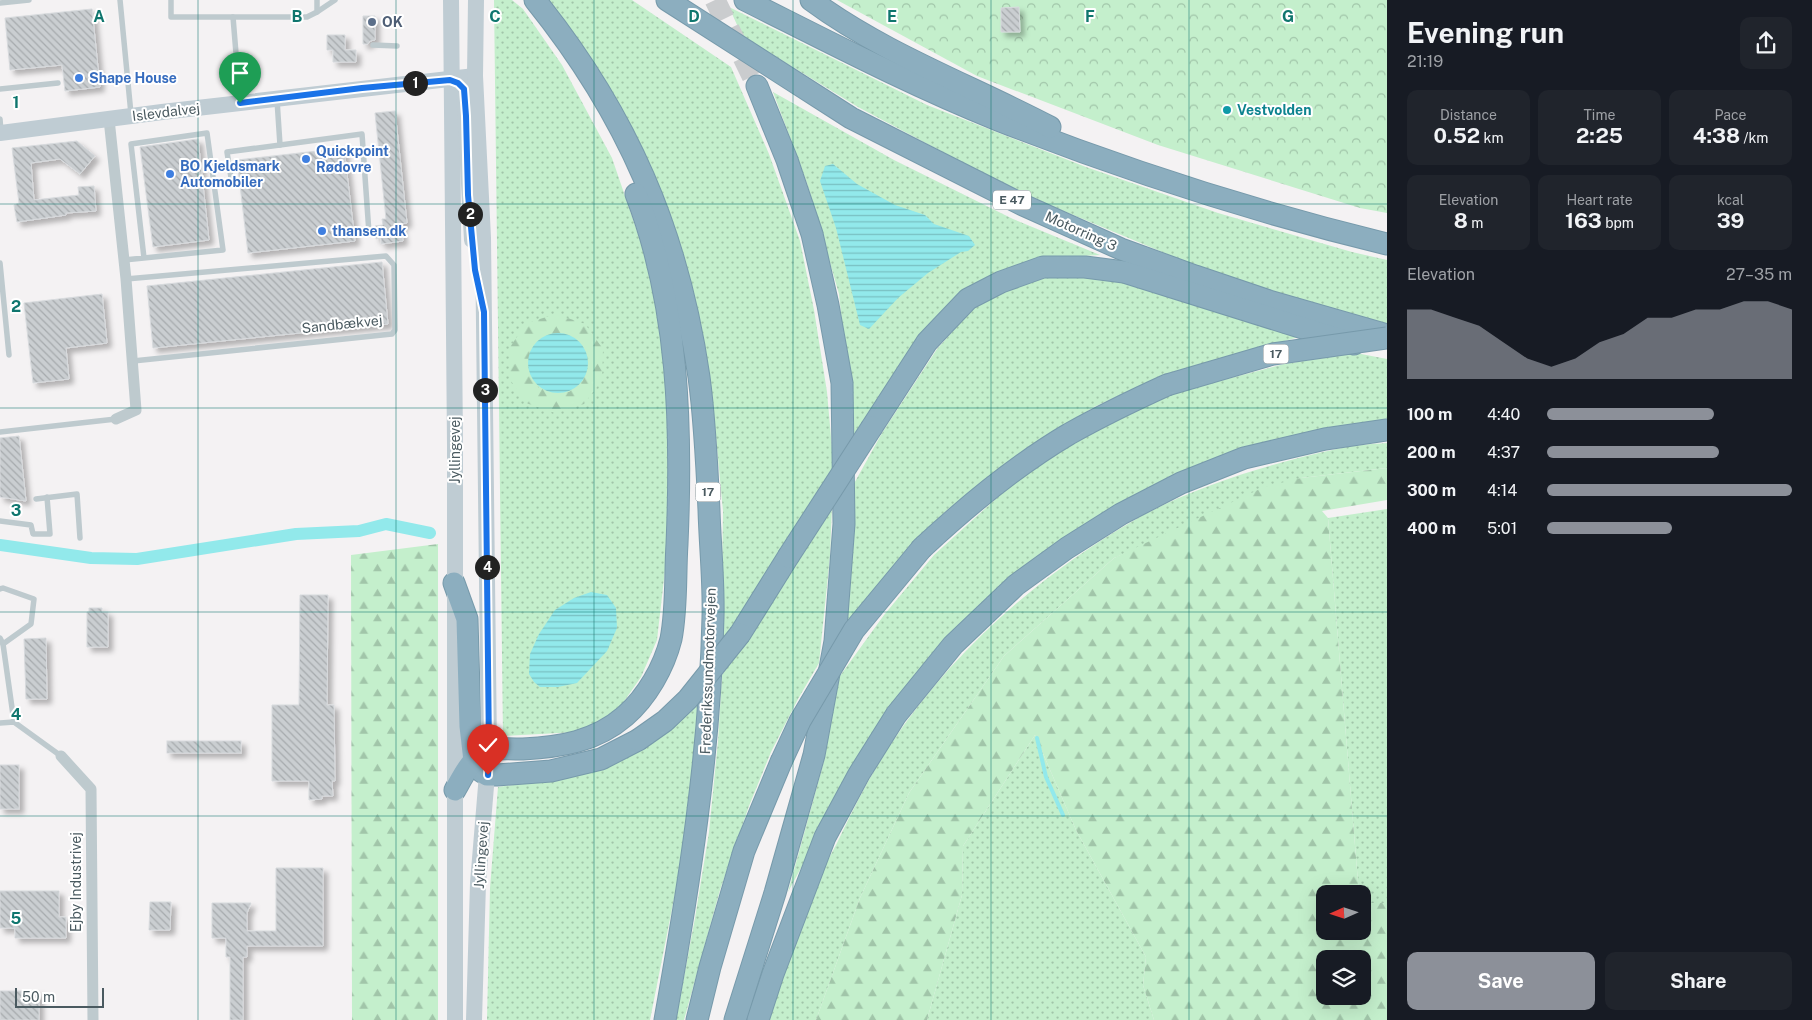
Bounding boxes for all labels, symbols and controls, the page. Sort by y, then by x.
text: A [93,7,105,26]
text: B [292,7,303,26]
text: C [489,7,501,26]
text: D [688,7,700,26]
text: E [887,7,897,26]
text: F [1085,7,1095,26]
text: G [1282,7,1294,26]
place label: OK [382,14,403,30]
marker: OK [366,16,378,28]
text: Evening run [1407,16,1564,49]
button: share [1740,17,1792,69]
pin [219,52,261,103]
text: 21:19 [1407,52,1443,71]
icon: arrive [226,59,254,87]
place label: Shape House [89,70,177,86]
pin: 1 [402,70,428,96]
marker: Shape House [73,72,85,84]
text: 1 [413,75,419,91]
text: 1 [13,93,19,112]
street label: Islevdalvej [131,100,201,124]
place label: Vestvolden [1237,102,1312,118]
marker: Vestvolden [1221,104,1233,116]
text: Distance [1440,107,1497,123]
text: Time [1584,107,1615,123]
text: Pace [1714,107,1747,123]
text: 0.52 [1433,123,1480,148]
text: 2:25 [1576,123,1623,148]
text: 4:38 [1693,123,1740,148]
text: km [1480,130,1504,146]
text: /km [1740,130,1768,146]
place label: Quickpoint Rødovre [316,143,389,175]
marker: Quickpoint Rødovre [300,153,312,165]
place label: BO Kjeldsmark Automobiler [180,158,280,190]
marker: BO Kjeldsmark Automobiler [164,168,176,180]
road number: E 47 [993,190,1031,210]
text: Elevation [1439,192,1498,208]
text: Heart rate [1566,192,1633,208]
text: kcal [1717,192,1744,208]
pin: 2 [458,202,482,226]
text: 2 [466,206,475,222]
street label: Motorring 3 [1043,208,1119,254]
text: 8 [1454,208,1468,233]
text: 163 [1565,208,1602,233]
text: 39 [1717,208,1744,233]
text: m [1468,215,1483,231]
text: bpm [1602,215,1634,231]
place label: thansen.dk [332,223,406,239]
marker: thansen.dk [316,225,328,237]
text: Elevation [1407,265,1475,284]
text: 27–35 m [1726,265,1792,284]
text: 2 [11,297,21,316]
street label: Sandbækvej [301,312,383,336]
road number: 17 [1264,344,1288,364]
pin: 3 [472,378,498,402]
text: 3 [481,382,490,398]
text: 100 m [1407,405,1452,424]
text: 4:40 [1487,405,1520,424]
street label: Jyllingevej [447,416,463,484]
text: 200 m [1407,443,1456,462]
text: 4:37 [1487,443,1520,462]
text: 300 m [1407,481,1456,500]
text: 4:14 [1487,481,1517,500]
road number: 17 [696,482,720,502]
text: 3 [11,501,21,520]
text: 400 m [1407,519,1456,538]
text: 5:01 [1487,519,1517,538]
pin: 4 [474,554,500,580]
text: 4 [483,559,492,575]
street label: Frederikssundmotorvejen [697,587,719,755]
text: 4 [11,705,22,724]
pin [467,724,509,775]
icon: check [474,731,502,759]
street label: Jyllingevej [471,821,491,889]
street label: Ejby Industrivej [68,832,84,932]
north arrow [1316,885,1371,940]
map controls [1316,885,1371,1005]
text: 5 [11,909,22,928]
button: layers [1316,950,1371,1005]
button: Save [1407,952,1595,1010]
button: Share [1605,952,1792,1010]
scale bar [15,985,104,1008]
text: 50 m [22,989,55,1005]

